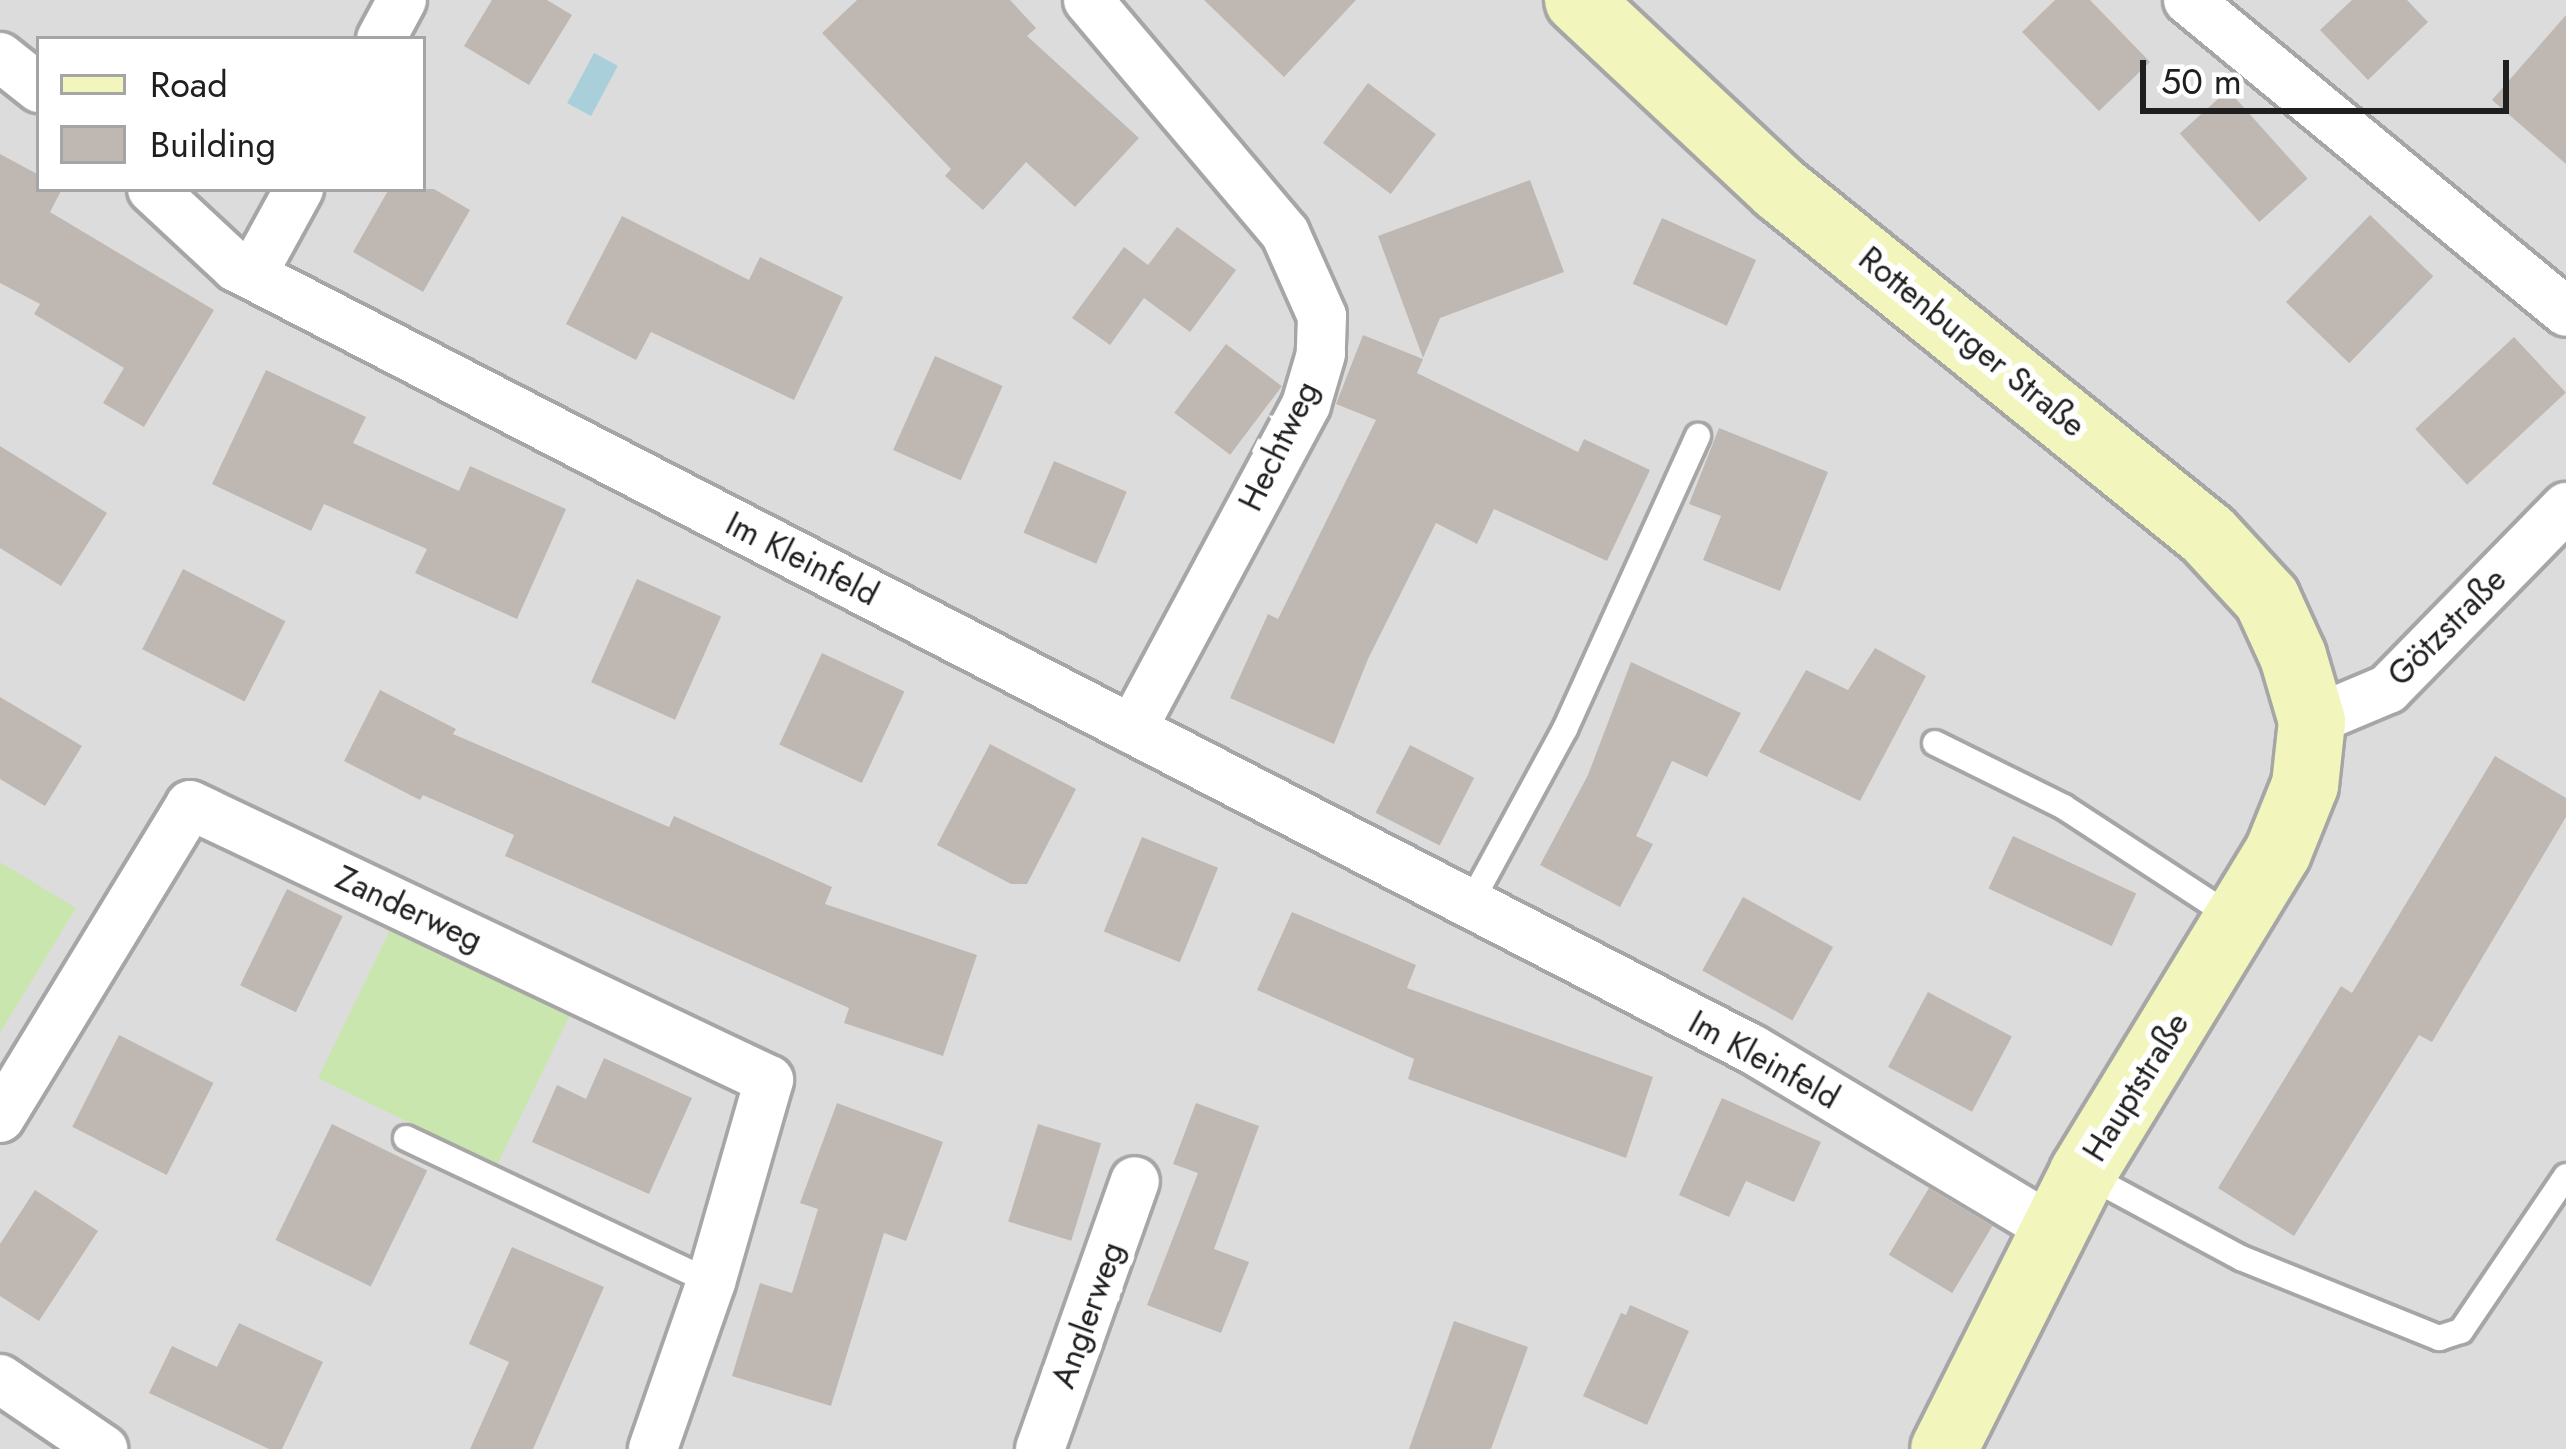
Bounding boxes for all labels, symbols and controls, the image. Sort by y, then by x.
legend [36,36,426,192]
scale bar [2146,36,2515,110]
text: 50 m [2161,55,2242,107]
text: Road [150,58,228,110]
text: Building [150,118,276,170]
street label: Rottenburger Straße [1851,239,2093,445]
street label: Hechtweg [1231,375,1327,517]
street label: Im Kleinfeld [719,504,885,614]
street label: Götzstraße [2380,560,2514,694]
street label: Zanderweg [329,858,489,960]
street label: Im Kleinfeld [1682,1003,1846,1117]
street label: Hauptstraße [2075,1005,2197,1169]
street label: Anglerweg [1043,1237,1133,1393]

